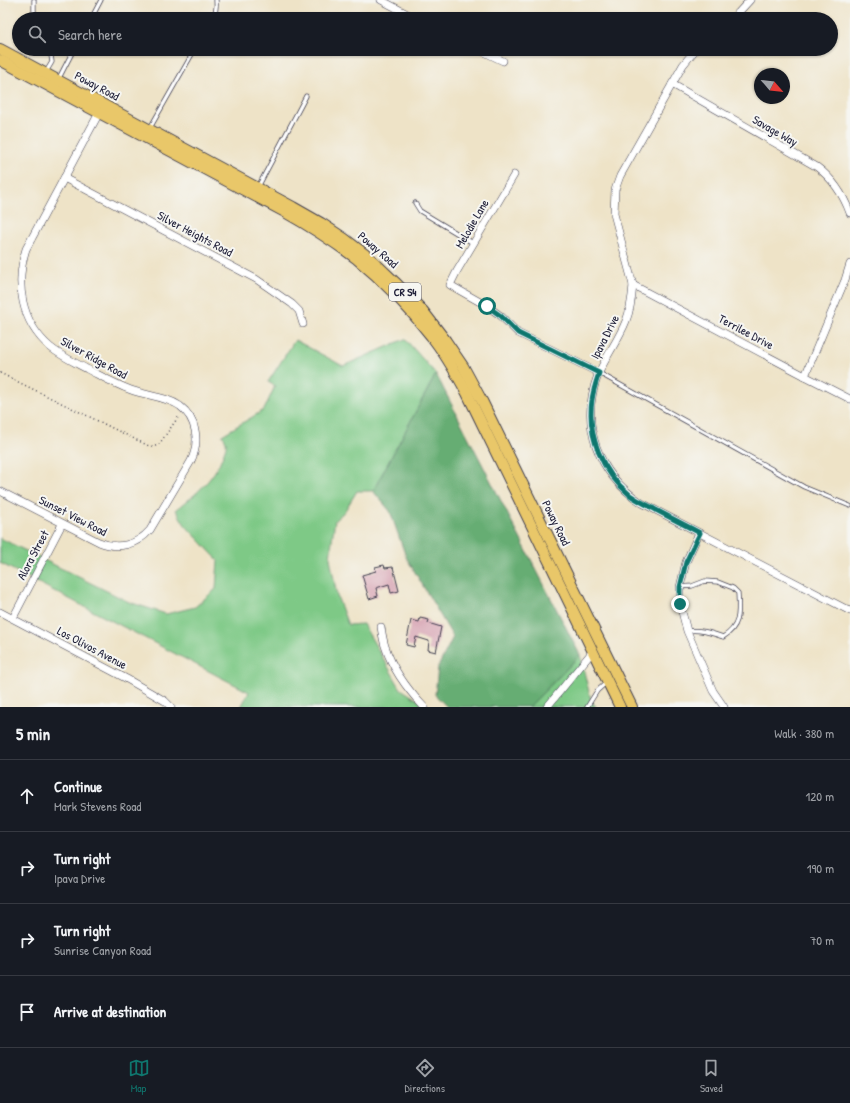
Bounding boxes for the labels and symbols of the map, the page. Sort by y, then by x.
street label: Poway Road [72,67,123,105]
north arrow [754,68,790,104]
street label: Savage Way [749,111,801,150]
street label: Melodie Lane [451,196,493,251]
street label: Silver Heights Road [155,207,236,261]
street label: Poway Road [354,227,402,272]
road number: CR S4 [389,283,421,301]
route start [478,297,496,315]
street label: Terrilee Drive [716,310,777,353]
street label: Ipava Drive [586,312,623,362]
street label: Silver Ridge Road [58,332,131,383]
street label: Sunset View Road [36,491,110,540]
street label: Poway Road [538,497,575,549]
street label: Alora Street [12,526,53,583]
route end [671,595,689,613]
street label: Los Olivos Avenue [54,622,130,673]

